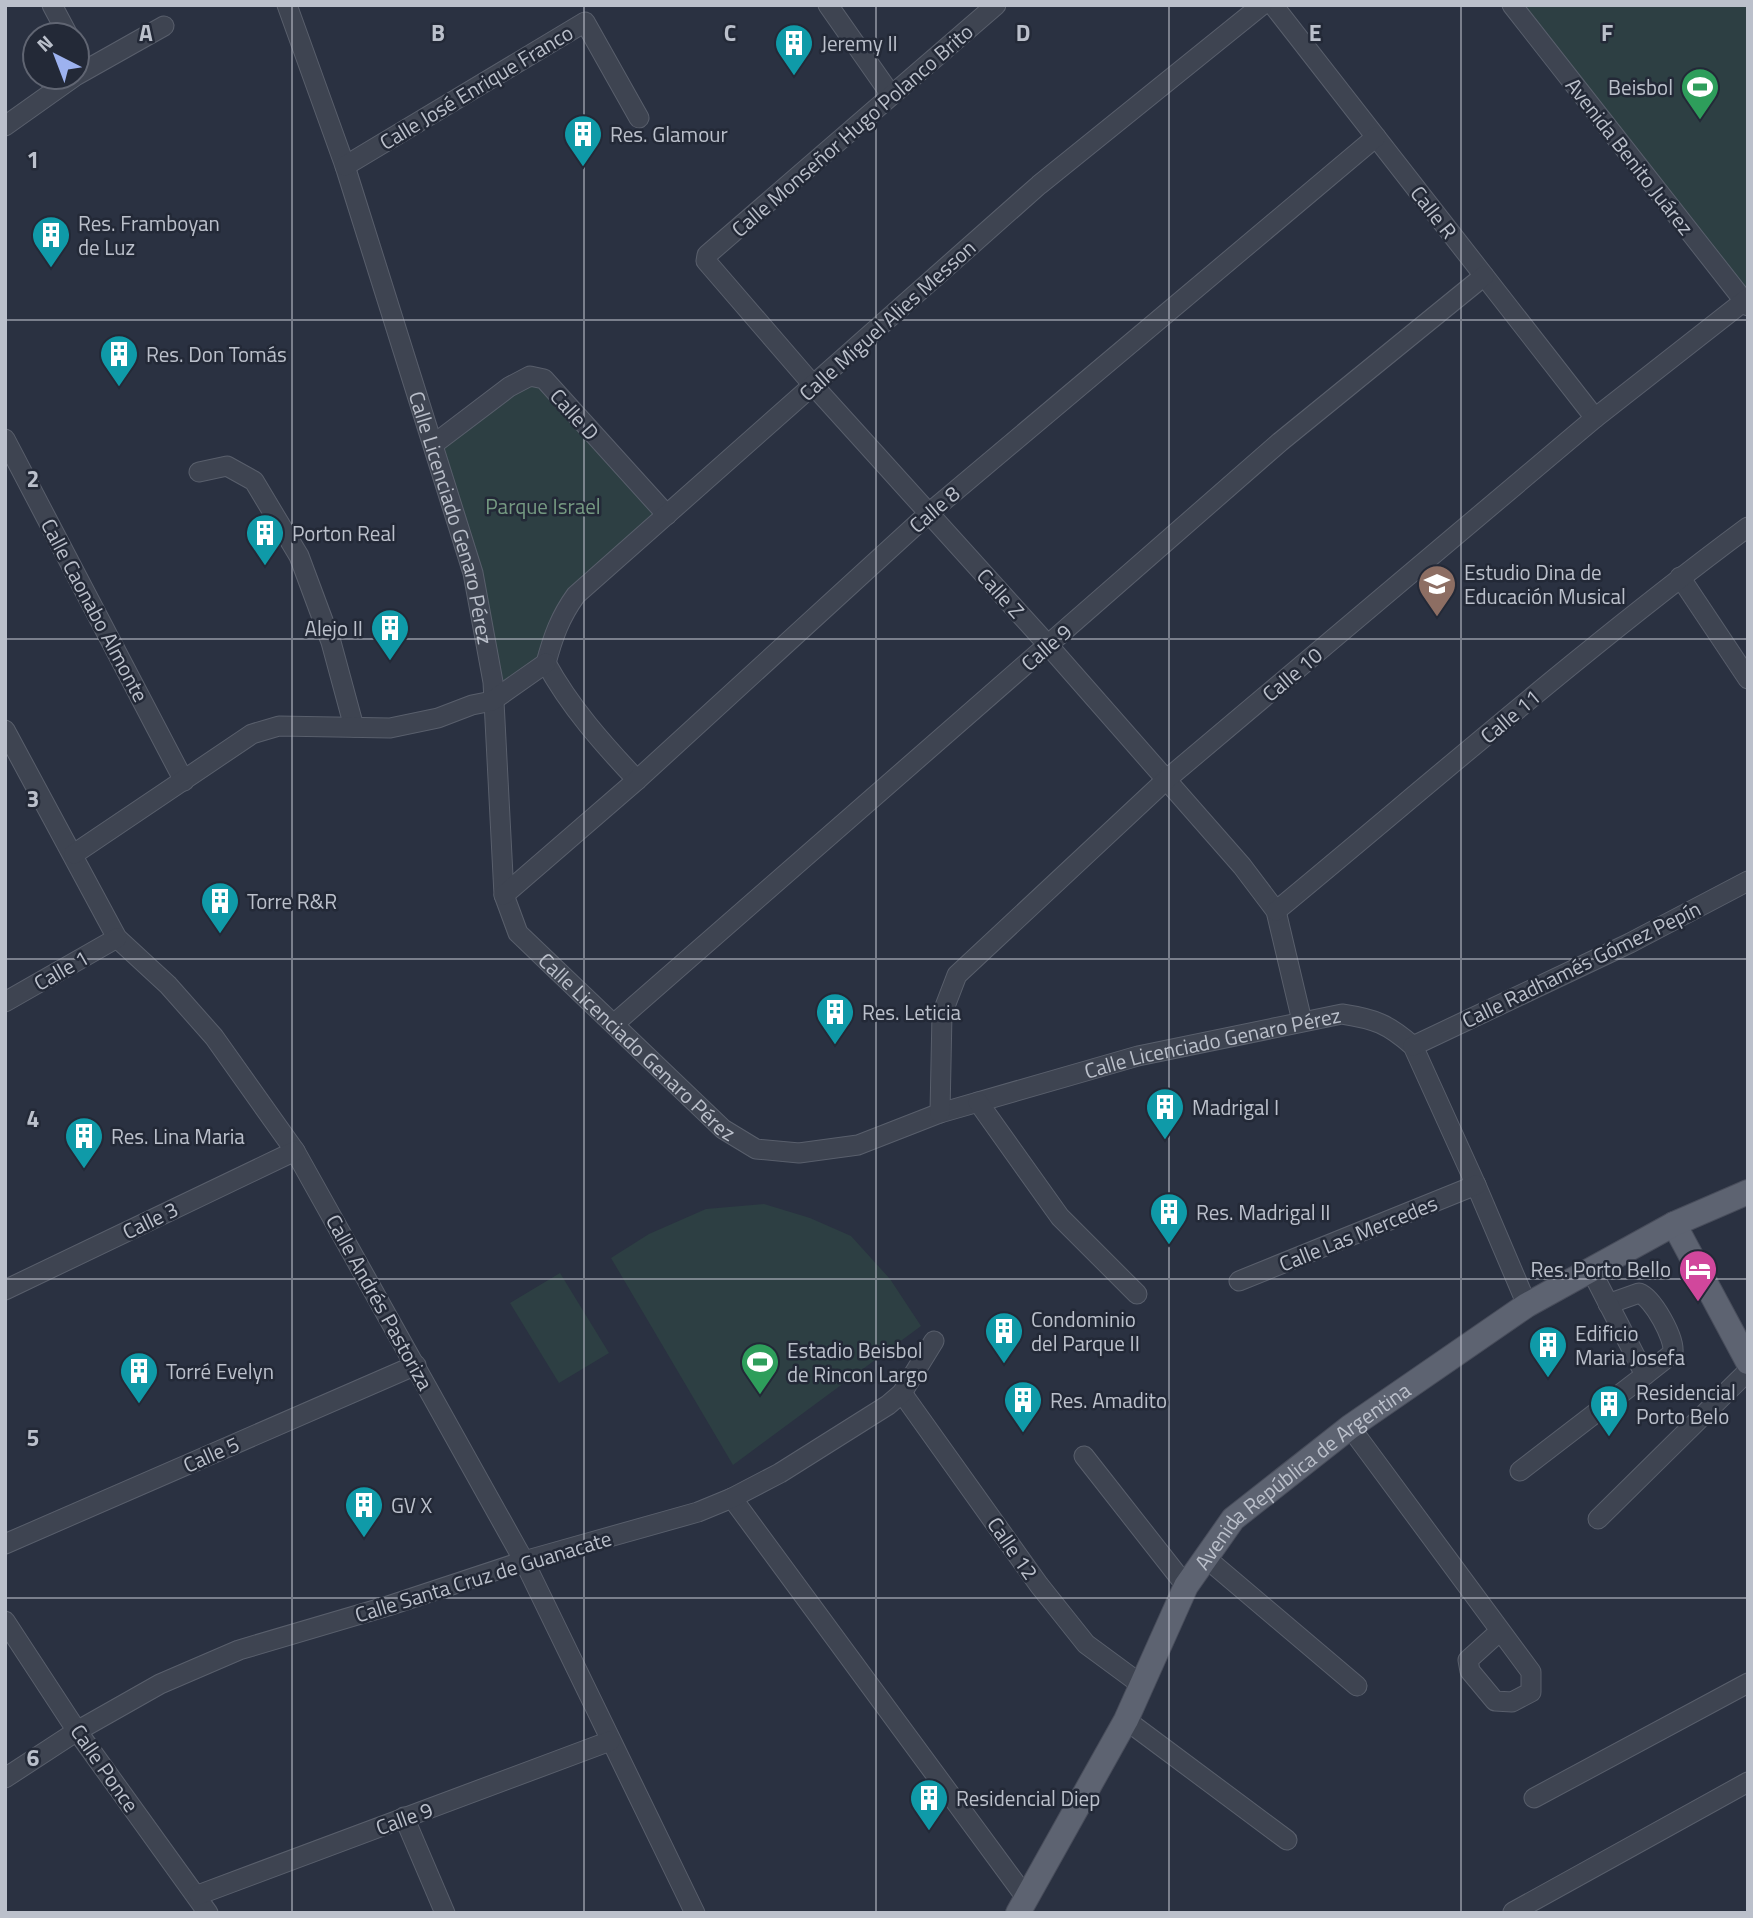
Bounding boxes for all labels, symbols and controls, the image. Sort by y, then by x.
text: A [139,15,153,50]
text: B [431,15,445,50]
text: D [1016,15,1030,50]
text: E [1309,15,1321,50]
text: F [1601,15,1613,50]
street label: Calle José Enrique Franco [373,16,579,158]
street label: Calle Monseñor Hugo Polanco Brito [726,18,978,242]
north arrow [21,21,91,91]
building icon: Jeremy II [773,22,815,77]
place label: Jeremy II [821,27,898,59]
text: N [30,28,59,58]
sports icon: Beisbol [1679,66,1721,121]
street label: Avenida Benito Juárez [1558,70,1702,242]
place label: Beisbol [1608,71,1673,103]
building icon: Res. Glamour [562,113,604,168]
place label: Res. Glamour [610,118,728,150]
text: 1 [27,142,39,177]
street label: Calle R [1403,179,1465,245]
place label: Res. Framboyan de Luz [78,207,220,263]
building icon: Res. Framboyan de Luz [30,214,72,269]
street label: Calle Miguel Alies Messon [792,232,982,408]
building icon: Res. Don Tomás [98,333,140,388]
place label: Res. Don Tomás [146,338,287,370]
street label: Calle D [543,381,607,447]
street label: Calle Licenciado Genaro Pérez [401,387,502,647]
text: 2 [27,461,39,496]
street label: Calle 8 [901,478,967,540]
park label: Parque Israel [485,490,601,522]
building icon: Porton Real [244,512,286,567]
street label: Calle Caonabo Almonte [33,513,157,707]
place label: Porton Real [292,517,396,549]
place label: Estudio Dina de Educación Musical [1464,556,1626,612]
street label: Calle Z [970,561,1032,625]
school or university icon: Estudio Dina de Educación Musical [1416,563,1458,618]
building icon: Alejo II [369,607,411,662]
place label: Alejo II [304,612,363,644]
street label: Calle 9 [1013,616,1079,678]
street label: Calle 10 [1255,639,1329,709]
street label: Calle 11 [1473,681,1547,751]
text: 3 [27,781,39,816]
building icon: Torre R&R [199,880,241,935]
place label: Torre R&R [247,885,337,917]
street label: Calle Radhamés Gómez Pepín [1456,892,1706,1036]
street label: Calle 1 [28,941,94,999]
street label: Calle Licenciado Genaro Pérez [531,945,742,1149]
building icon: Res. Leticia [814,991,856,1046]
place label: Res. Leticia [862,996,961,1028]
street label: Calle Licenciado Genaro Pérez [1080,999,1344,1087]
building icon: Madrigal I [1144,1086,1186,1141]
place label: Madrigal I [1192,1091,1279,1123]
text: 4 [27,1101,39,1136]
building icon: Res. Lina Maria [63,1115,105,1170]
place label: Res. Lina Maria [111,1120,245,1152]
street label: Calle Las Mercedes [1274,1187,1442,1279]
building icon: Res. Madrigal II [1148,1191,1190,1246]
street label: Calle 3 [117,1193,183,1247]
place label: Res. Madrigal II [1196,1196,1331,1228]
street label: Calle Andrés Pastoriza [318,1208,442,1396]
hotel icon: Res. Porto Bello [1677,1248,1719,1303]
place label: Res. Porto Bello [1531,1253,1671,1285]
place label: Condominio del Parque II [1031,1303,1140,1359]
building icon: Condominio del Parque II [983,1310,1025,1365]
place label: Edificio Maria Josefa [1575,1317,1686,1373]
building icon: Edificio Maria Josefa [1527,1324,1569,1379]
place label: Estadio Beisbol de Rincon Largo [787,1334,928,1390]
sports icon: Estadio Beisbol de Rincon Largo [739,1341,781,1396]
building icon: Torré Evelyn [118,1350,160,1405]
place label: Torré Evelyn [166,1355,274,1387]
street label: Avenida República de Argentina [1186,1374,1417,1576]
place label: Residencial Porto Belo [1636,1376,1736,1432]
building icon: Res. Amadito [1002,1379,1044,1434]
building icon: Residencial Porto Belo [1588,1383,1630,1438]
place label: Res. Amadito [1050,1384,1167,1416]
text: 5 [27,1420,39,1455]
street label: Calle 5 [178,1427,244,1481]
building icon: GV X [343,1484,385,1539]
place label: GV X [391,1489,433,1521]
street label: Calle 12 [980,1510,1046,1586]
street label: Calle Santa Cruz de Guanacate [351,1522,615,1630]
street label: Calle Ponce [63,1717,147,1819]
text: 6 [27,1740,40,1775]
building icon: Residencial Diep [908,1777,950,1832]
place label: Residencial Diep [956,1782,1100,1814]
street label: Calle 9 [371,1793,437,1843]

